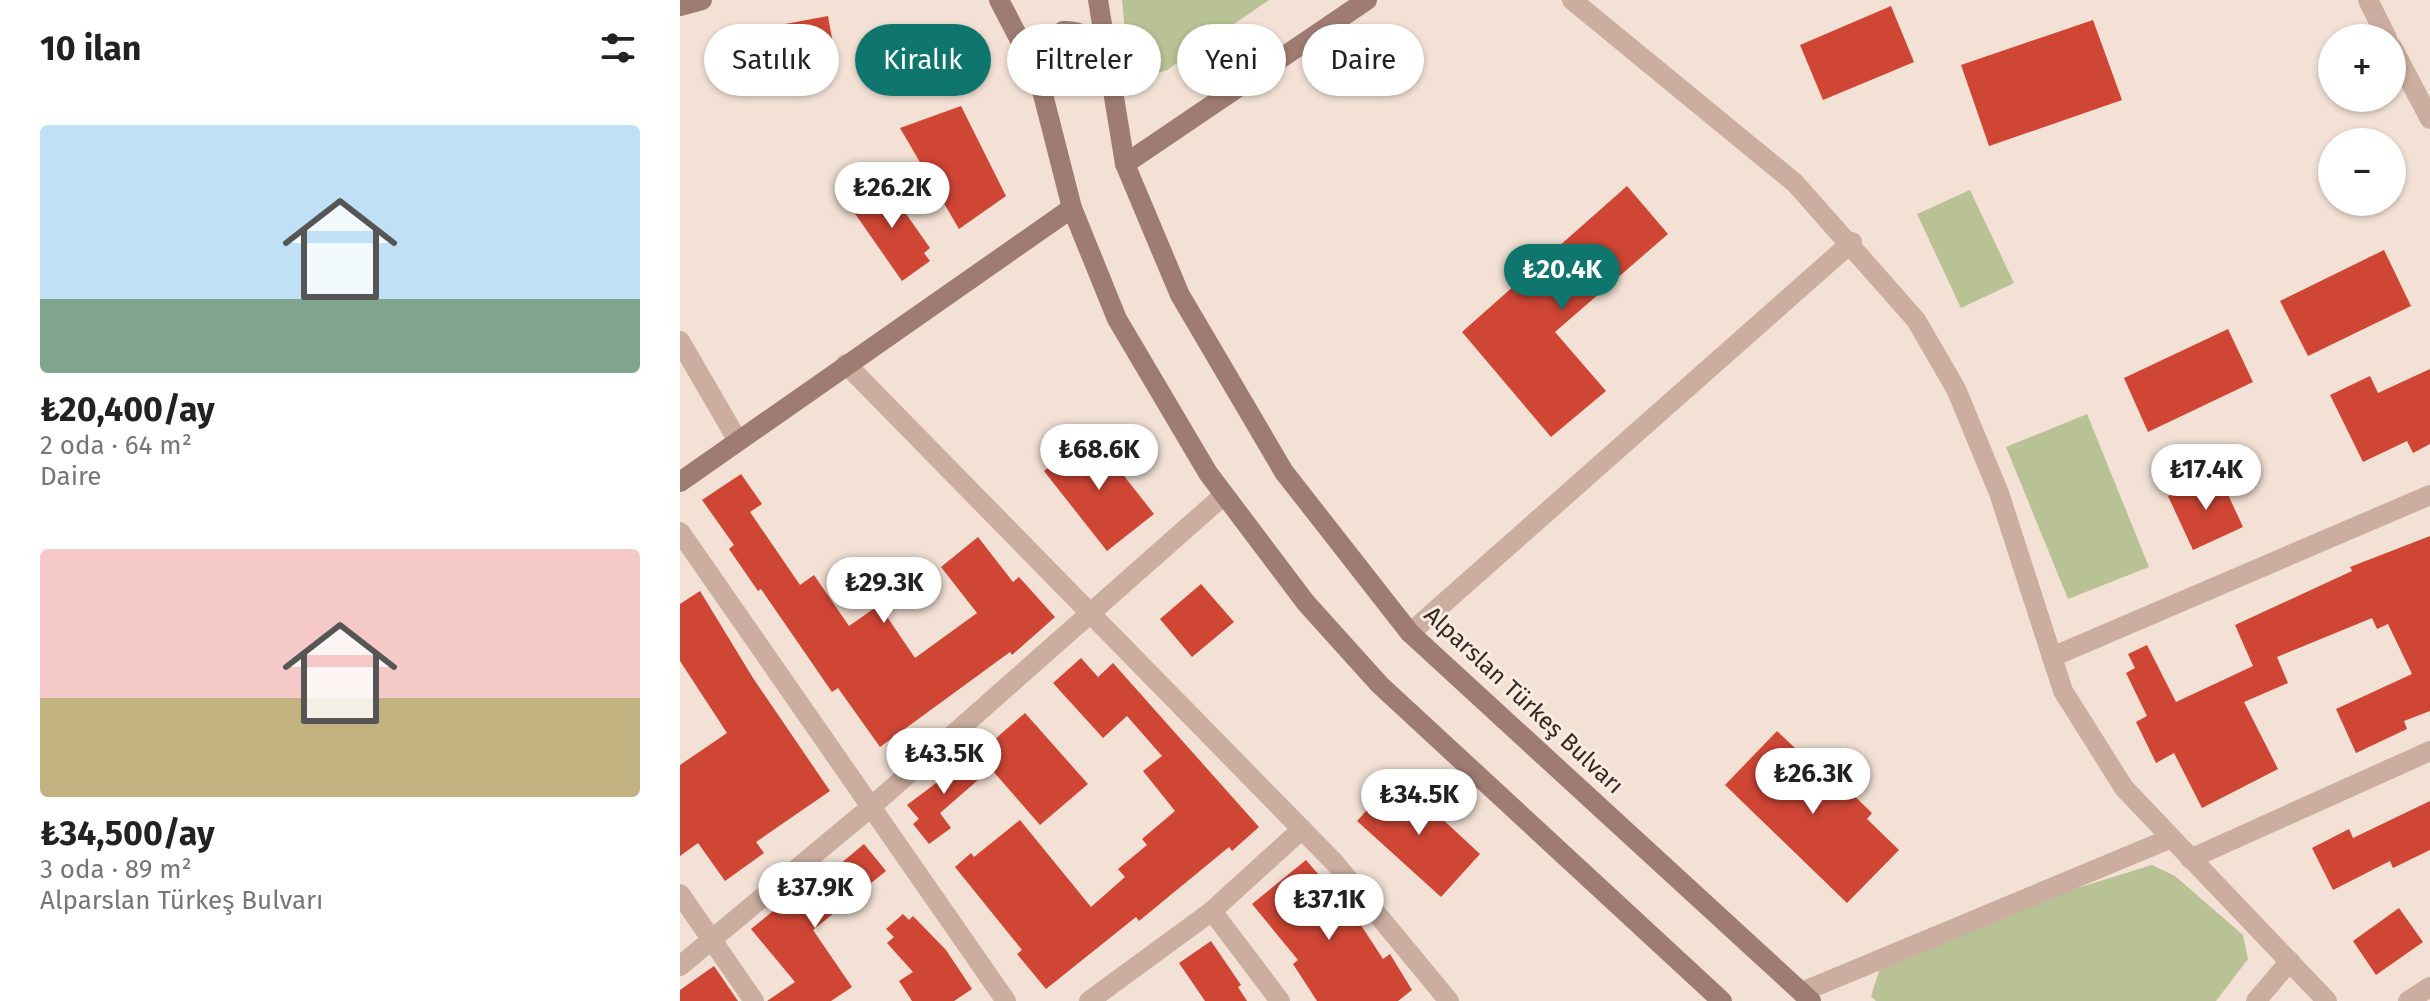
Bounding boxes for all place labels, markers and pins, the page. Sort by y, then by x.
pin: ₺26.2K [827,162,957,230]
pin: ₺20.4K [1497,244,1627,312]
pin: ₺68.6K [1034,424,1164,492]
pin: ₺17.4K [2141,444,2271,512]
pin: ₺29.3K [819,557,949,625]
pin: ₺43.5K [879,728,1009,796]
pin: ₺26.3K [1748,748,1878,816]
pin: ₺34.5K [1354,769,1484,837]
pin: ₺37.9K [750,862,880,930]
pin: ₺37.1K [1264,874,1394,942]

